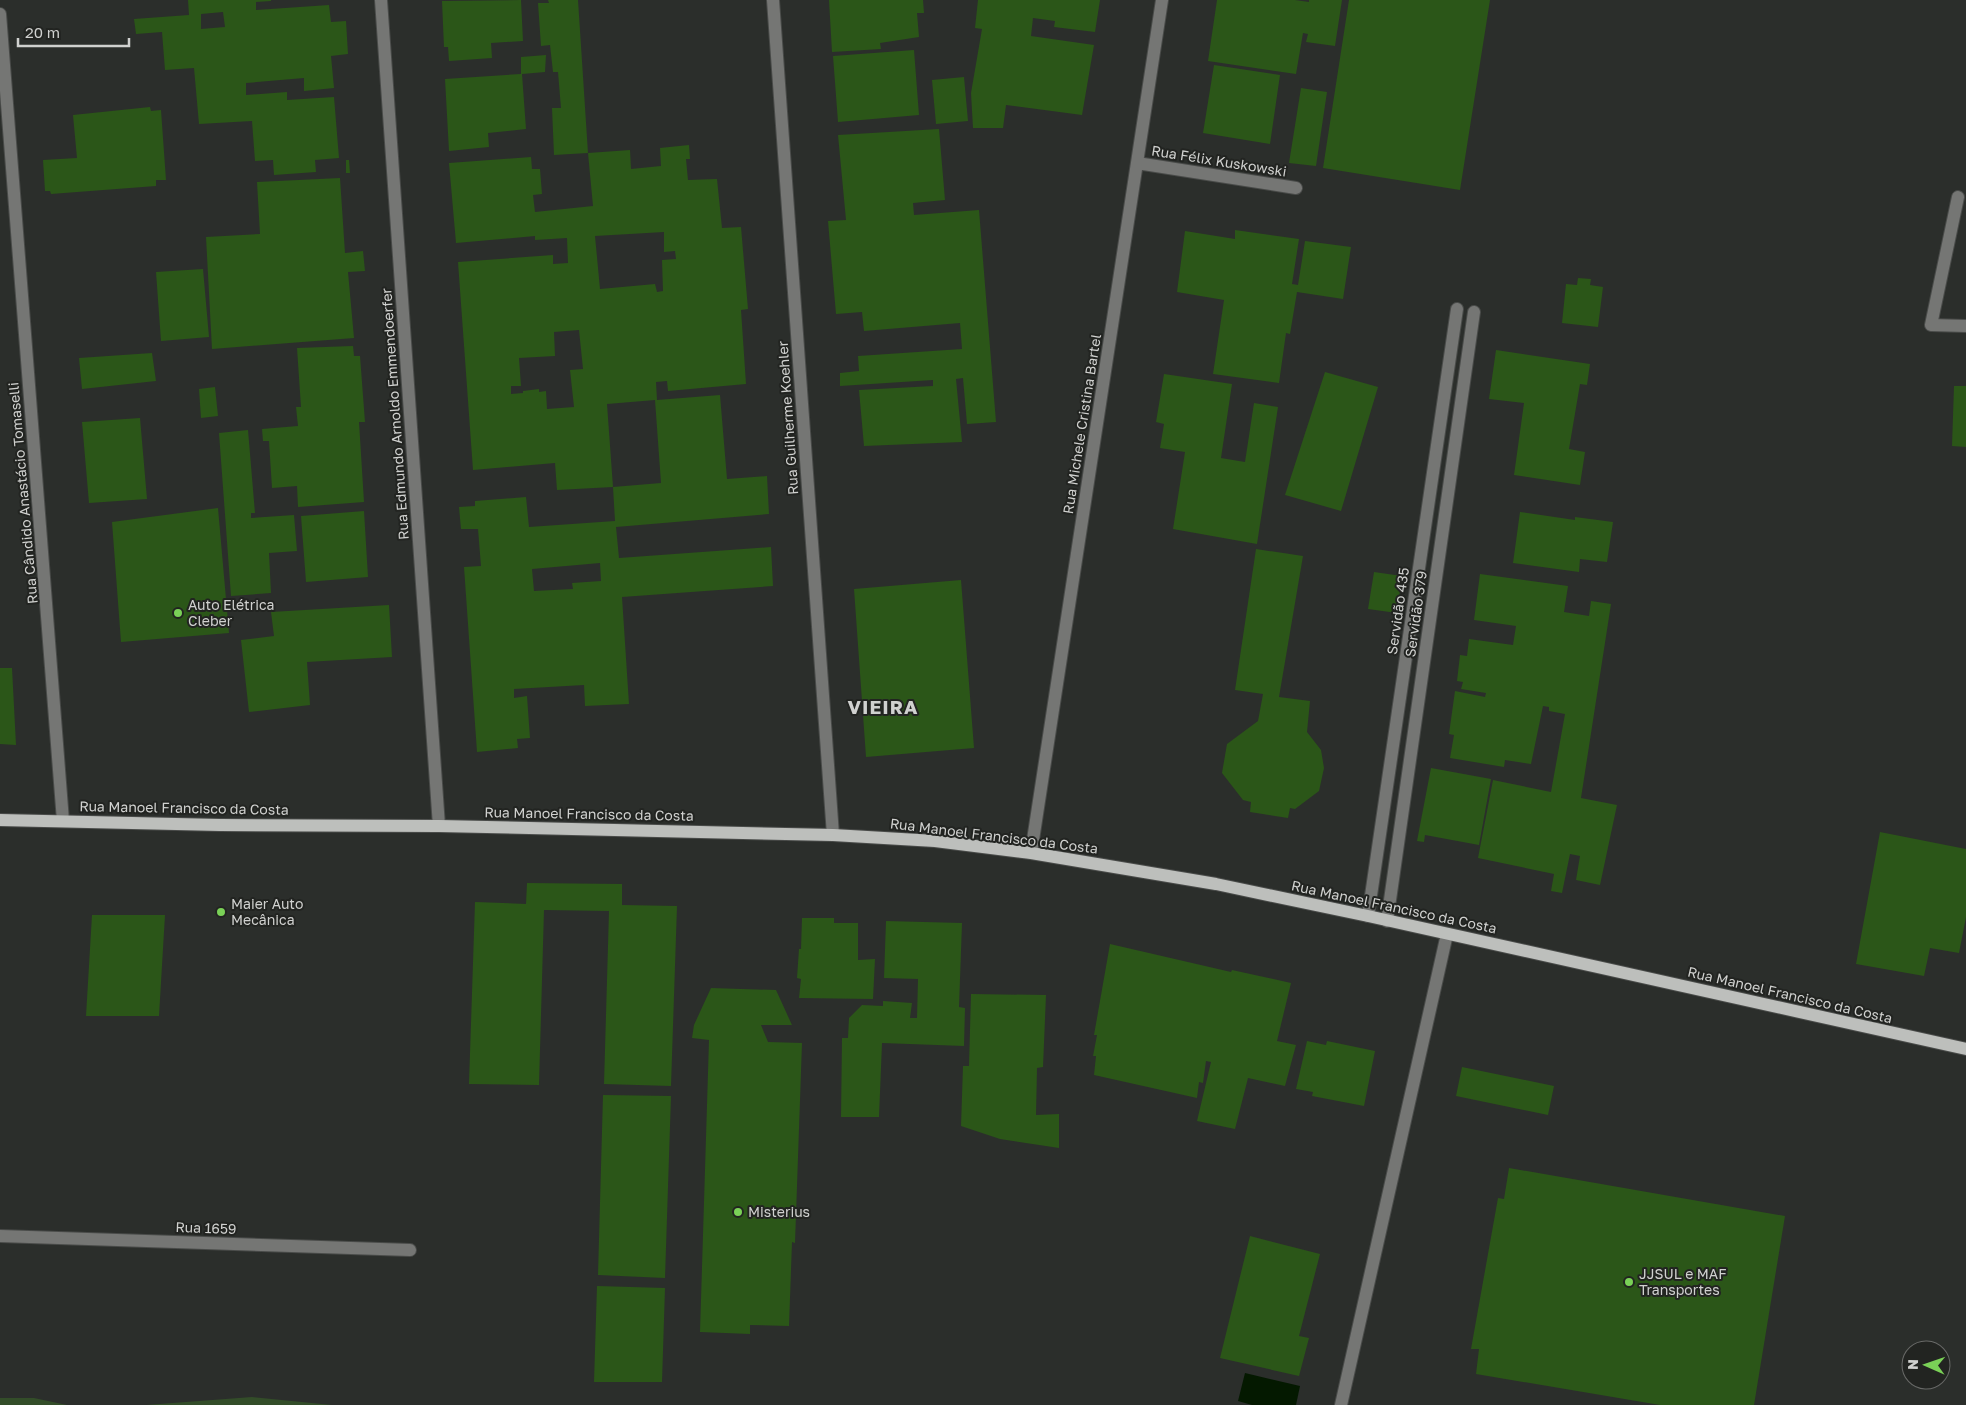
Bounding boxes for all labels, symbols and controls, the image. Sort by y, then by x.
scale bar [18,15,129,47]
text: 20 m [25,23,60,41]
street label: Rua Félix Kuskowski [1150,141,1288,180]
street label: Rua Edmundo Arnoldo Emmendoerfer [377,287,412,540]
street label: Rua Michele Cristina Bartel [1059,333,1104,515]
street label: Rua Guilherme Koehler [774,340,801,496]
street label: Rua Cândido Anastácio Tomaselli [4,381,41,605]
street label: Servidão 435 [1383,566,1412,656]
street label: Servidão 379 [1401,570,1430,658]
place label: Auto Elétrica Cleber [188,596,274,629]
marker: Auto Elétrica Cleber [172,607,184,619]
district label: VIEIRA [847,695,919,718]
street label: Rua Manoel Francisco da Costa [79,797,289,818]
street label: Rua Manoel Francisco da Costa [484,803,694,824]
street label: Rua Manoel Francisco da Costa [889,814,1099,857]
street label: Rua Manoel Francisco da Costa [1290,876,1498,937]
place label: Maier Auto Mecânica [231,895,303,928]
marker: Maier Auto Mecânica [215,906,227,918]
street label: Rua Manoel Francisco da Costa [1686,963,1894,1026]
place label: Misterius [748,1203,810,1220]
marker: Misterius [732,1206,744,1218]
street label: Rua 1659 [175,1218,237,1237]
place label: JJSUL e MAF Transportes [1639,1265,1727,1298]
marker: JJSUL e MAF Transportes [1623,1276,1635,1288]
north arrow [1901,1340,1951,1390]
text: N [1904,1359,1921,1370]

